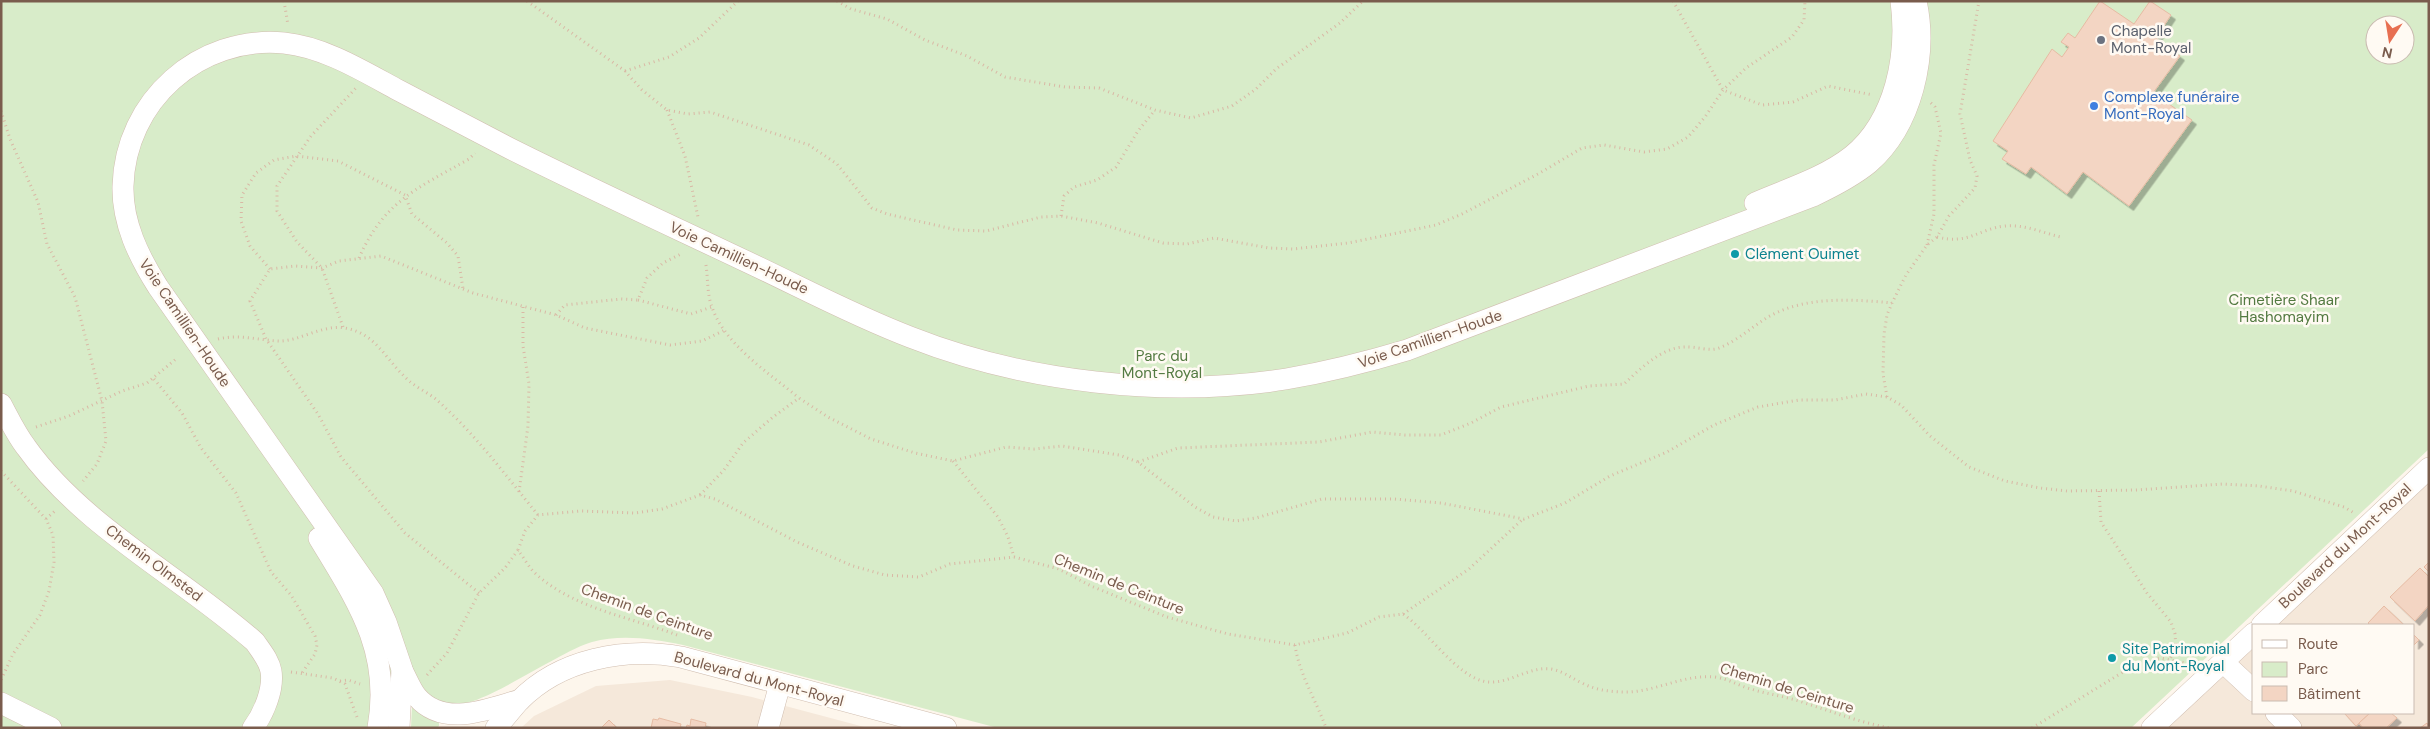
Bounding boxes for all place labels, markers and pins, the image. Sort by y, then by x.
place label: Chapelle Mont-Royal [2111,21,2191,58]
marker: Chapelle Mont-Royal [2095,34,2107,46]
place label: Complexe funéraire Mont-Royal [2104,87,2239,124]
marker: Complexe funéraire Mont-Royal [2088,100,2100,112]
place label: Clément Ouimet [1745,244,1859,264]
marker: Clément Ouimet [1729,248,1741,260]
place label: Site Patrimonial du Mont-Royal [2122,639,2230,676]
marker: Site Patrimonial du Mont-Royal [2106,652,2118,664]

